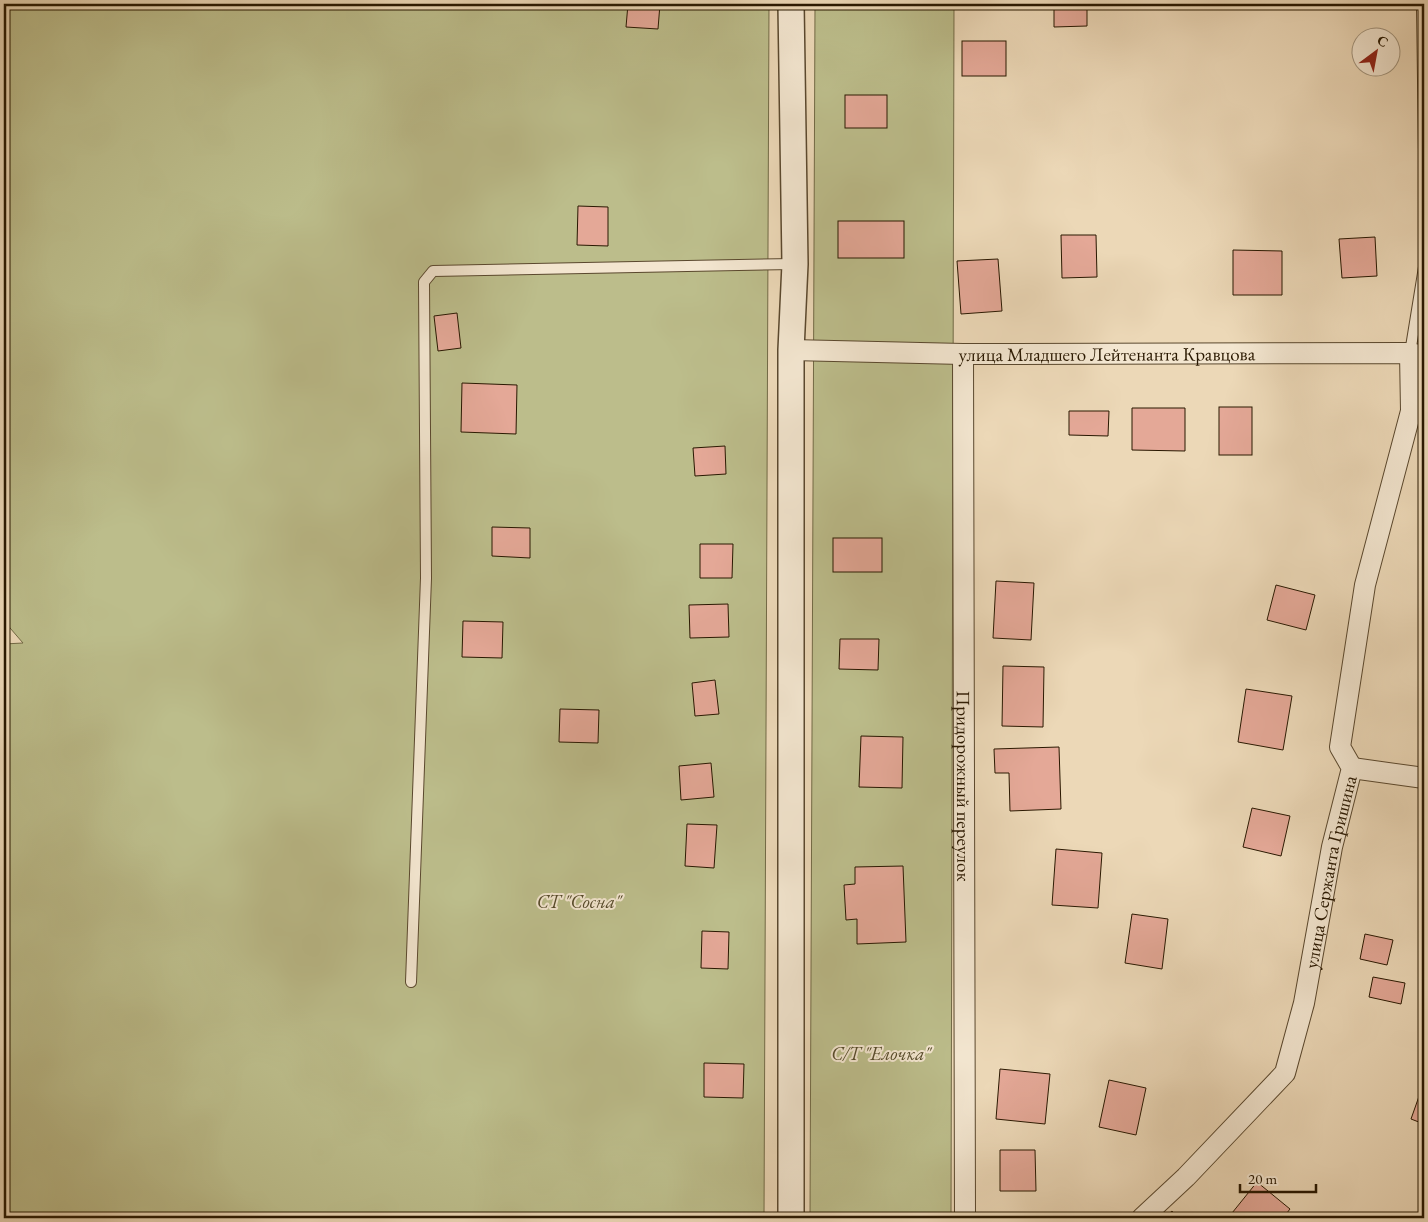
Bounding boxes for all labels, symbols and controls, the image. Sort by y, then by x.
north arrow [1350,28,1400,78]
text: С [1374,31,1392,51]
street label: улица Младшего Лейтенанта Кравцова [958,341,1256,367]
street label: Придорожный переулок [951,690,977,882]
street label: улица Сержанта Гришина [1298,772,1362,970]
park label: СТ "Сосна" [537,889,623,914]
park label: С/Т "Елочка" [831,1041,932,1066]
scale bar [1240,1162,1317,1194]
text: 20 m [1248,1169,1277,1188]

